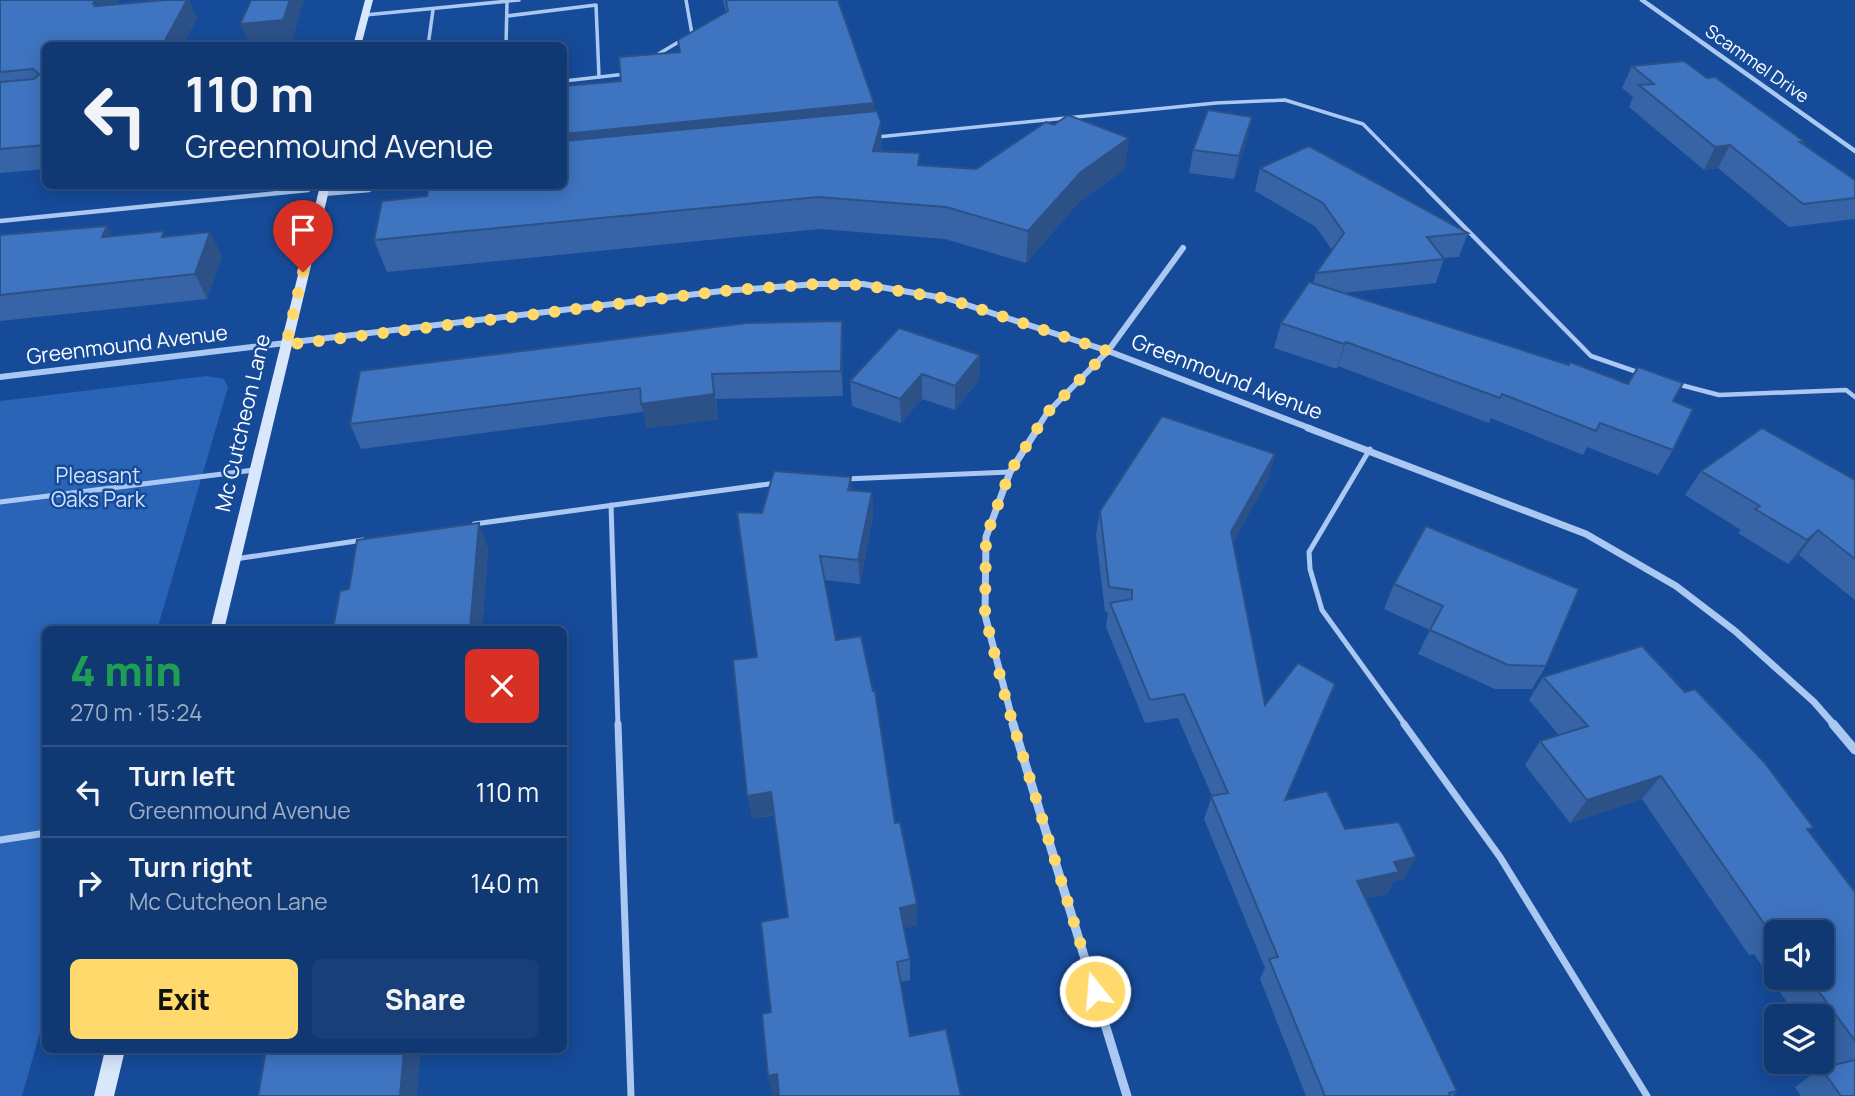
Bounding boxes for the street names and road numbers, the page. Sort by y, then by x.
street label: Scammel Drive [1701,18,1814,108]
street label: Greenmound Avenue [25,318,229,370]
street label: Greenmound Avenue [1128,327,1327,425]
street label: Mc Cutcheon Lane [208,331,276,514]

